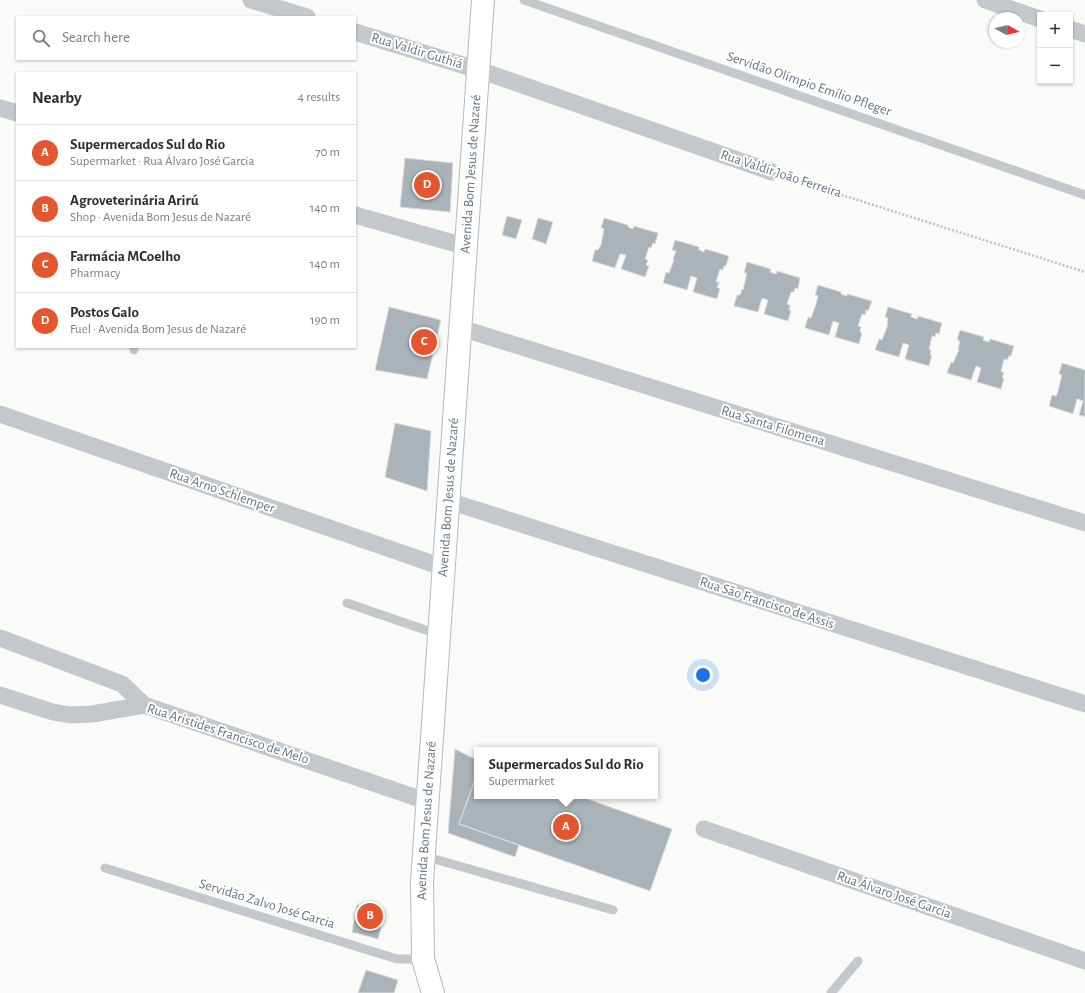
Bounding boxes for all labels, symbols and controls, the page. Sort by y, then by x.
north arrow [989,12,1025,48]
map controls [1037,12,1073,84]
button: + [1037,12,1073,48]
search box [16,16,356,60]
icon: search [30,27,52,49]
text: Search here [62,30,130,45]
street label: Rua Valdir Guthiá [370,30,465,72]
button: − [1037,48,1073,84]
street label: Servidão Olímpio Emílio Pfleger [725,49,893,119]
text: Nearby [32,89,82,106]
text: 4 results [298,91,340,104]
street label: Avenida Bom Jesus de Nazaré [458,94,483,254]
text: Supermercados Sul do Rio [70,137,225,152]
text: A [41,146,49,159]
text: 70 m [315,146,340,159]
street label: Rua Valdir João Ferreira [719,148,844,200]
text: Supermarket · Rua Álvaro José Garcia [70,155,255,168]
pin: D [414,170,440,200]
text: Agroveterinária Arirú [70,193,199,208]
text: B [41,202,49,215]
text: 140 m [310,202,340,215]
text: Shop · Avenida Bom Jesus de Nazaré [70,211,251,224]
text: Farmácia MCoelho [70,249,181,264]
text: C [42,258,48,271]
text: 140 m [310,258,340,271]
text: Pharmacy [70,267,121,280]
text: Postos Galo [70,305,139,320]
text: D [41,314,49,327]
text: 190 m [310,314,340,327]
text: Fuel · Avenida Bom Jesus de Nazaré [70,323,246,336]
pin: C [411,327,437,357]
street label: Rua Santa Filomena [720,404,827,449]
street label: Avenida Bom Jesus de Nazaré [436,417,461,577]
street label: Rua Arno Schlemper [167,466,277,516]
street label: Rua São Francisco de Assis [698,575,836,631]
your location [693,665,713,685]
street label: Rua Aristides Francisco de Melo [145,701,311,767]
street label: Avenida Bom Jesus de Nazaré [415,740,439,900]
popup [474,747,658,799]
text: Supermercados Sul do Rio [488,757,644,772]
text: Supermarket [488,775,554,788]
pin: A [553,812,579,842]
street label: Rua Álvaro José Garcia [835,866,954,921]
street label: Servidão Zalvo José Garcia [197,877,337,931]
pin: B [357,901,383,931]

